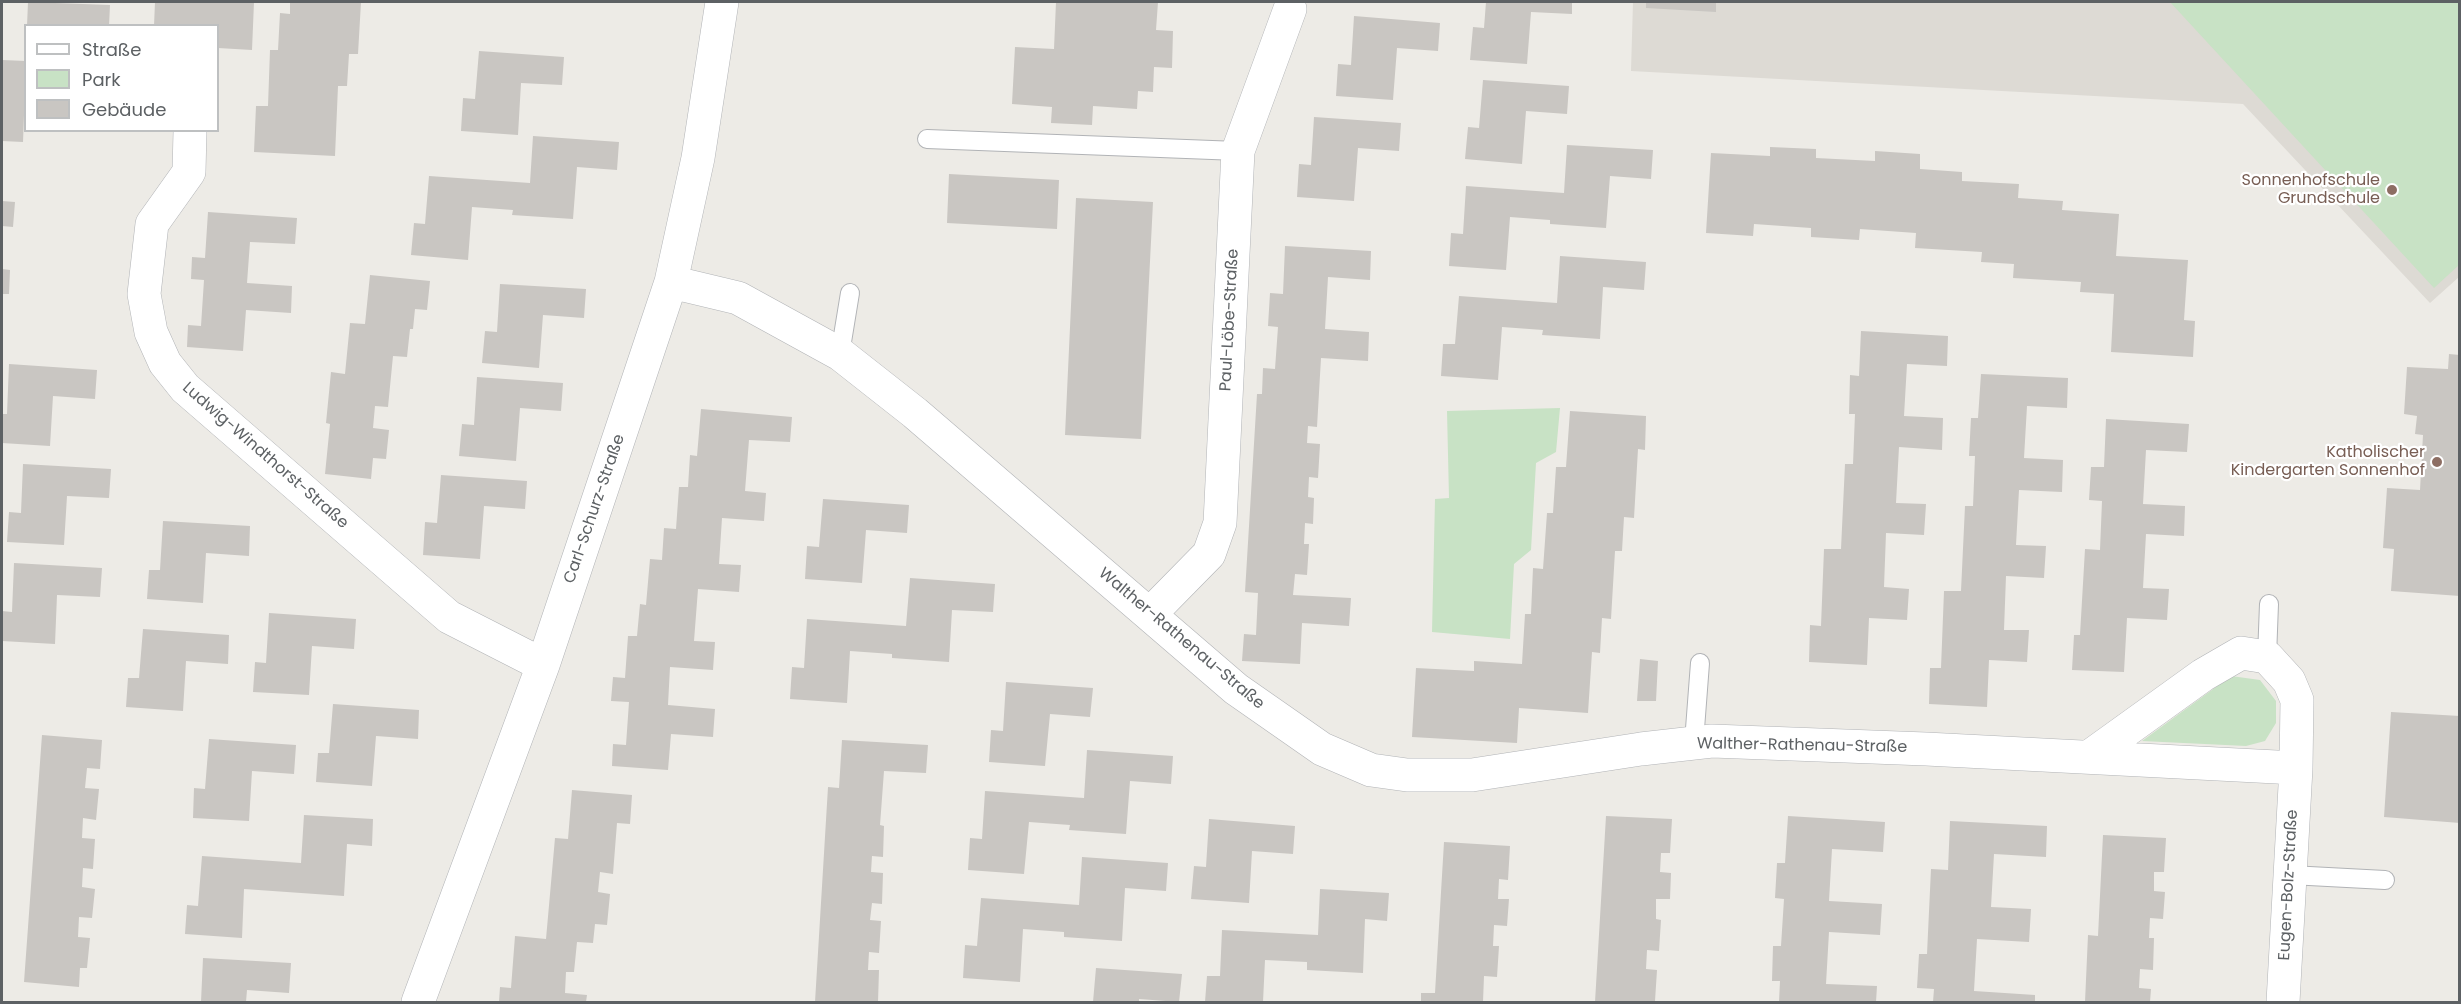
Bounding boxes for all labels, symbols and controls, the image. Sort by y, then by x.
legend [24,24,219,132]
text: Straße [82,37,141,62]
text: Park [82,67,121,92]
text: Gebäude [82,97,166,122]
place label: Sonnenhofschule Grundschule [2242,171,2380,209]
marker: Sonnenhofschule Grundschule [2385,183,2399,197]
street label: Paul-Löbe-Straße [1217,248,1243,392]
street label: Ludwig-Windthorst-Straße [178,379,352,533]
street label: Carl-Schurz-Straße [560,432,630,586]
place label: Katholischer Kindergarten Sonnenhof [2231,443,2425,481]
marker: Katholischer Kindergarten Sonnenhof [2430,455,2444,469]
street label: Walther-Rathenau-Straße [1094,564,1268,714]
street label: Walther-Rathenau-Straße [1697,735,1907,757]
street label: Eugen-Bolz-Straße [2275,809,2303,961]

